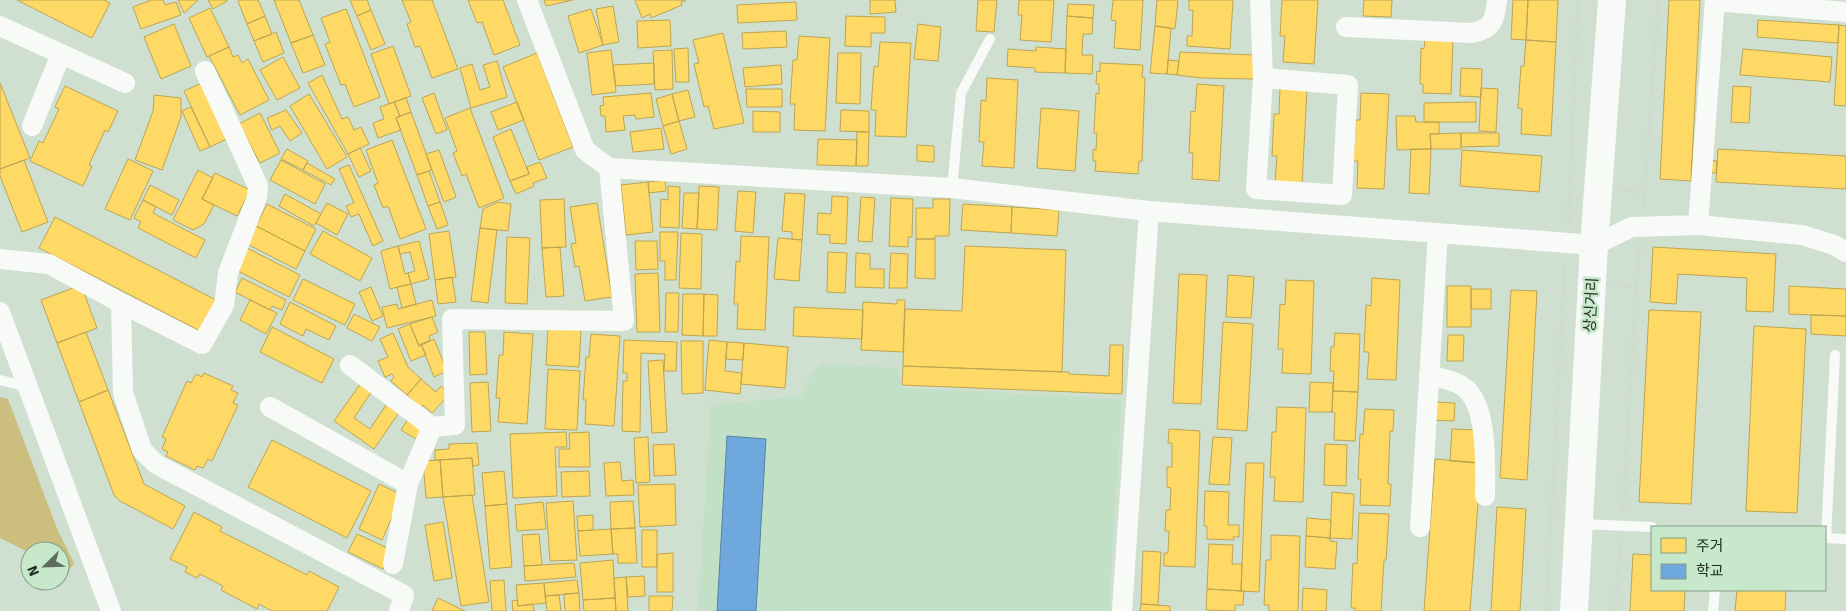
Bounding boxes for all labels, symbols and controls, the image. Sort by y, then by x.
street label: 상신거리 [1581,277,1601,333]
legend [1651,526,1826,591]
text: 주거 [1696,537,1724,555]
north arrow [20,541,70,591]
text: 학교 [1696,562,1724,580]
text: N [24,563,43,579]

